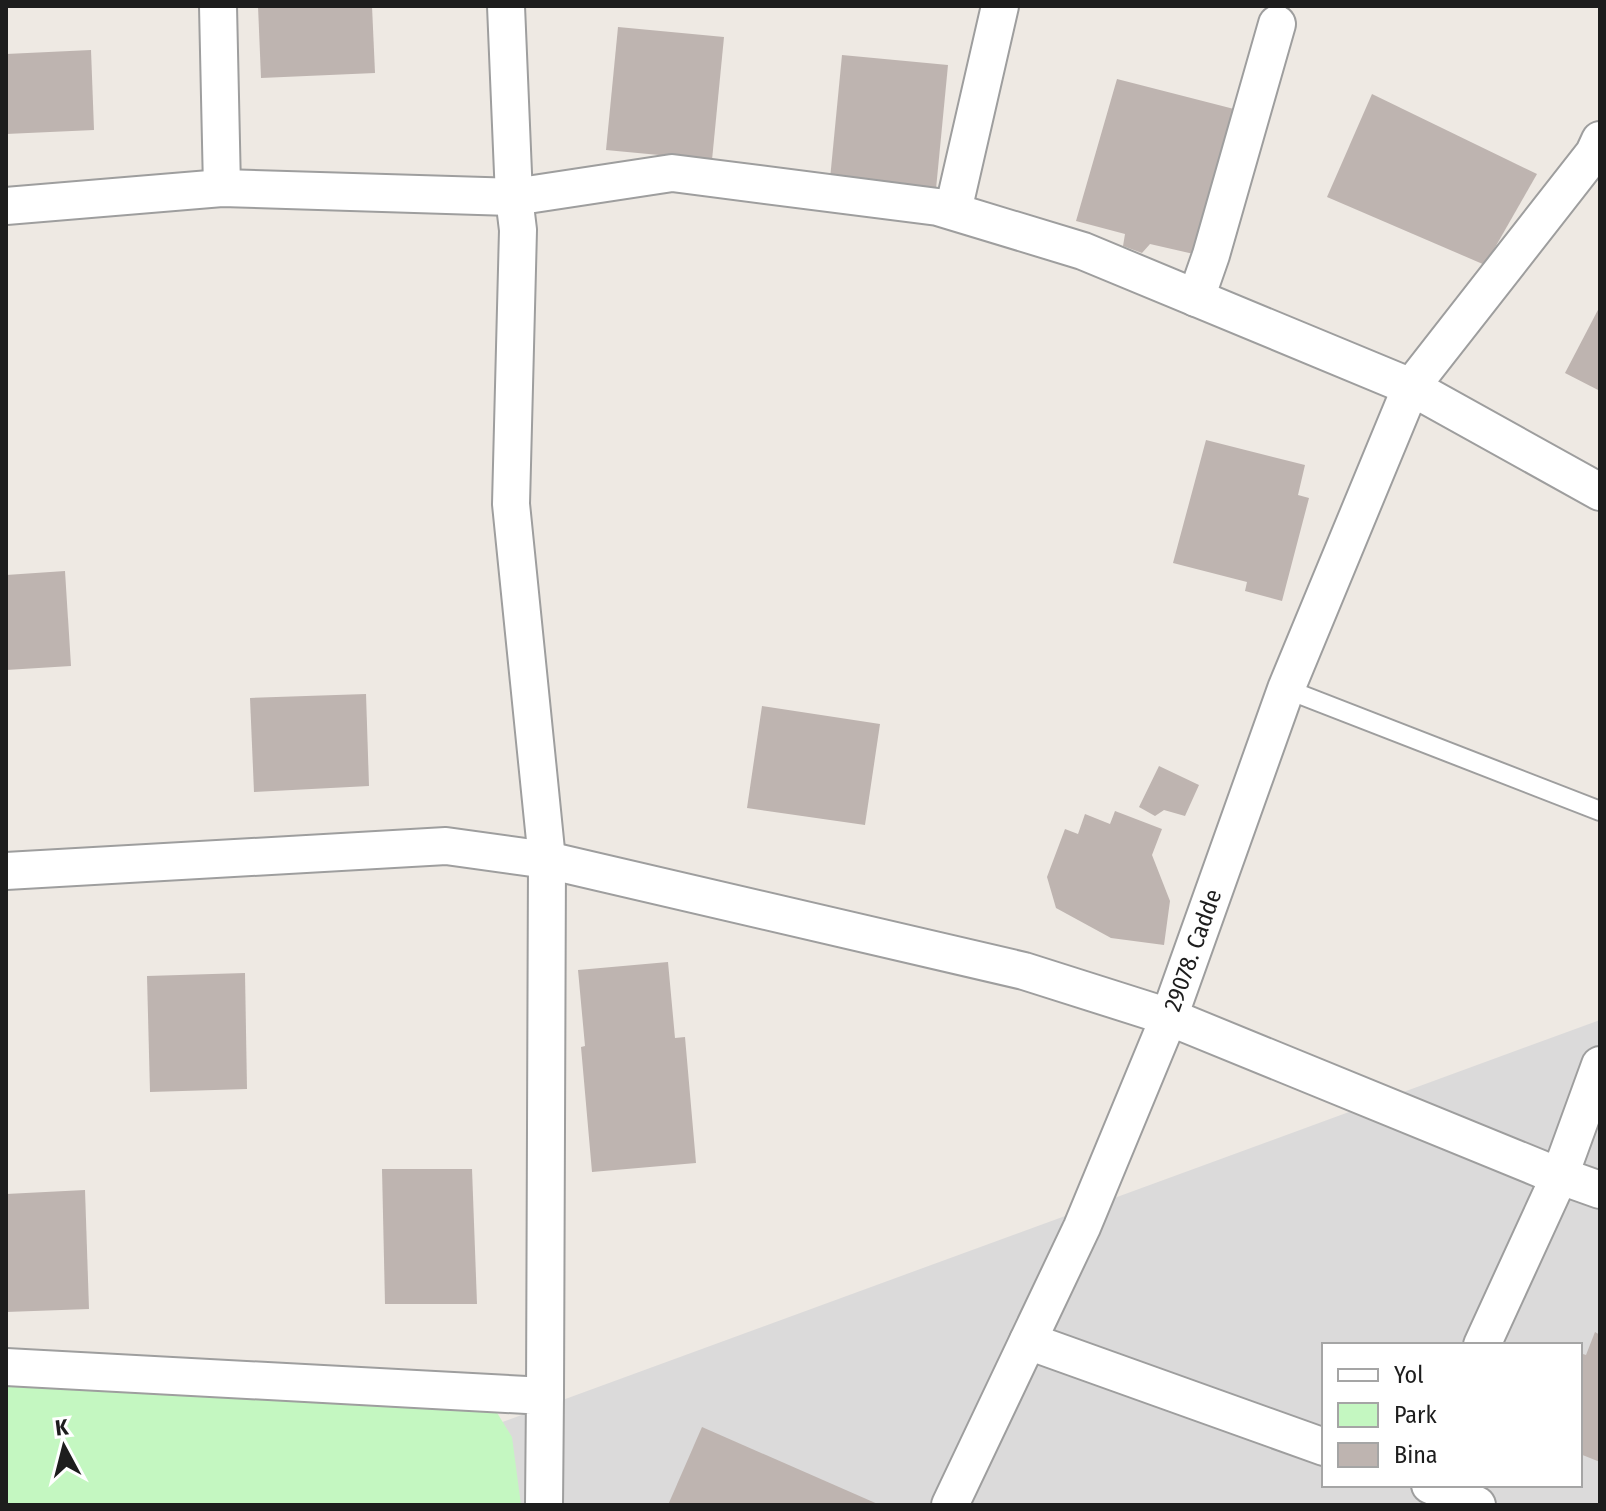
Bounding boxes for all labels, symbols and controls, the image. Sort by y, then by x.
street label: 29078. Cadde [1158,885,1227,1015]
legend [1322,1343,1582,1487]
text: Yol [1394,1361,1424,1389]
text: Park [1394,1401,1437,1429]
north arrow [24,1407,104,1487]
text: K [54,1413,71,1442]
text: Bina [1394,1441,1438,1469]

